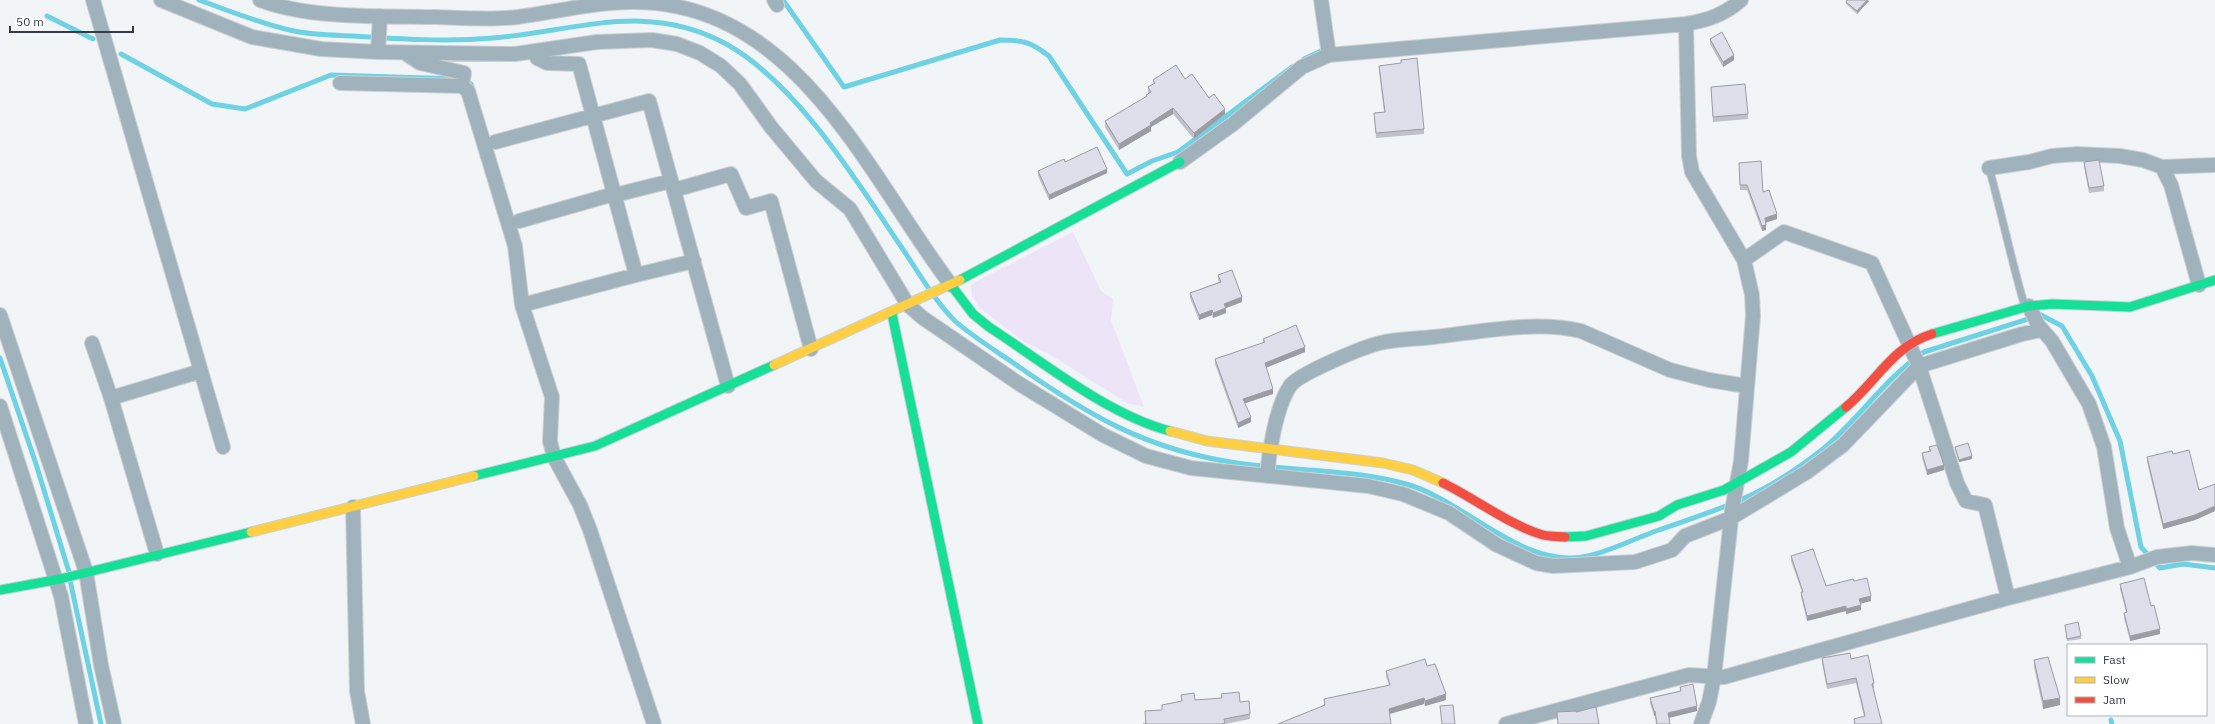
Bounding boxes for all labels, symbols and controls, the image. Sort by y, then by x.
scale bar [10,8,133,34]
text: 50 m [16,14,44,29]
legend [2067,644,2207,716]
text: Fast [2103,652,2126,667]
text: Slow [2103,672,2129,687]
text: Jam [2103,692,2126,707]

